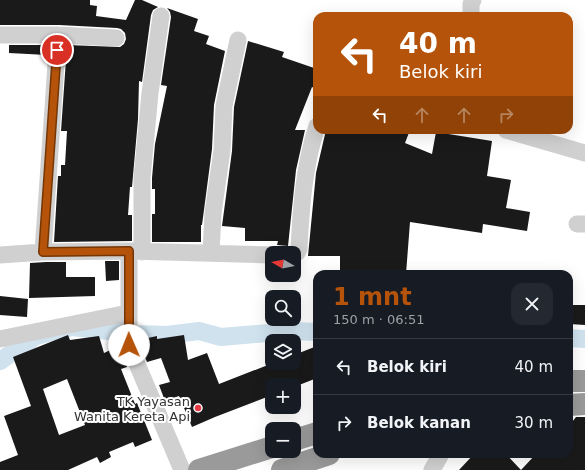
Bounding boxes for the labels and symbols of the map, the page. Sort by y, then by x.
pin [40,33,74,67]
north arrow [265,246,301,282]
position arrow [108,324,150,366]
place label: TK Yayasan Wanita Kereta Api [74,394,190,424]
marker: TK Yayasan Wanita Kereta Api [193,403,203,413]

